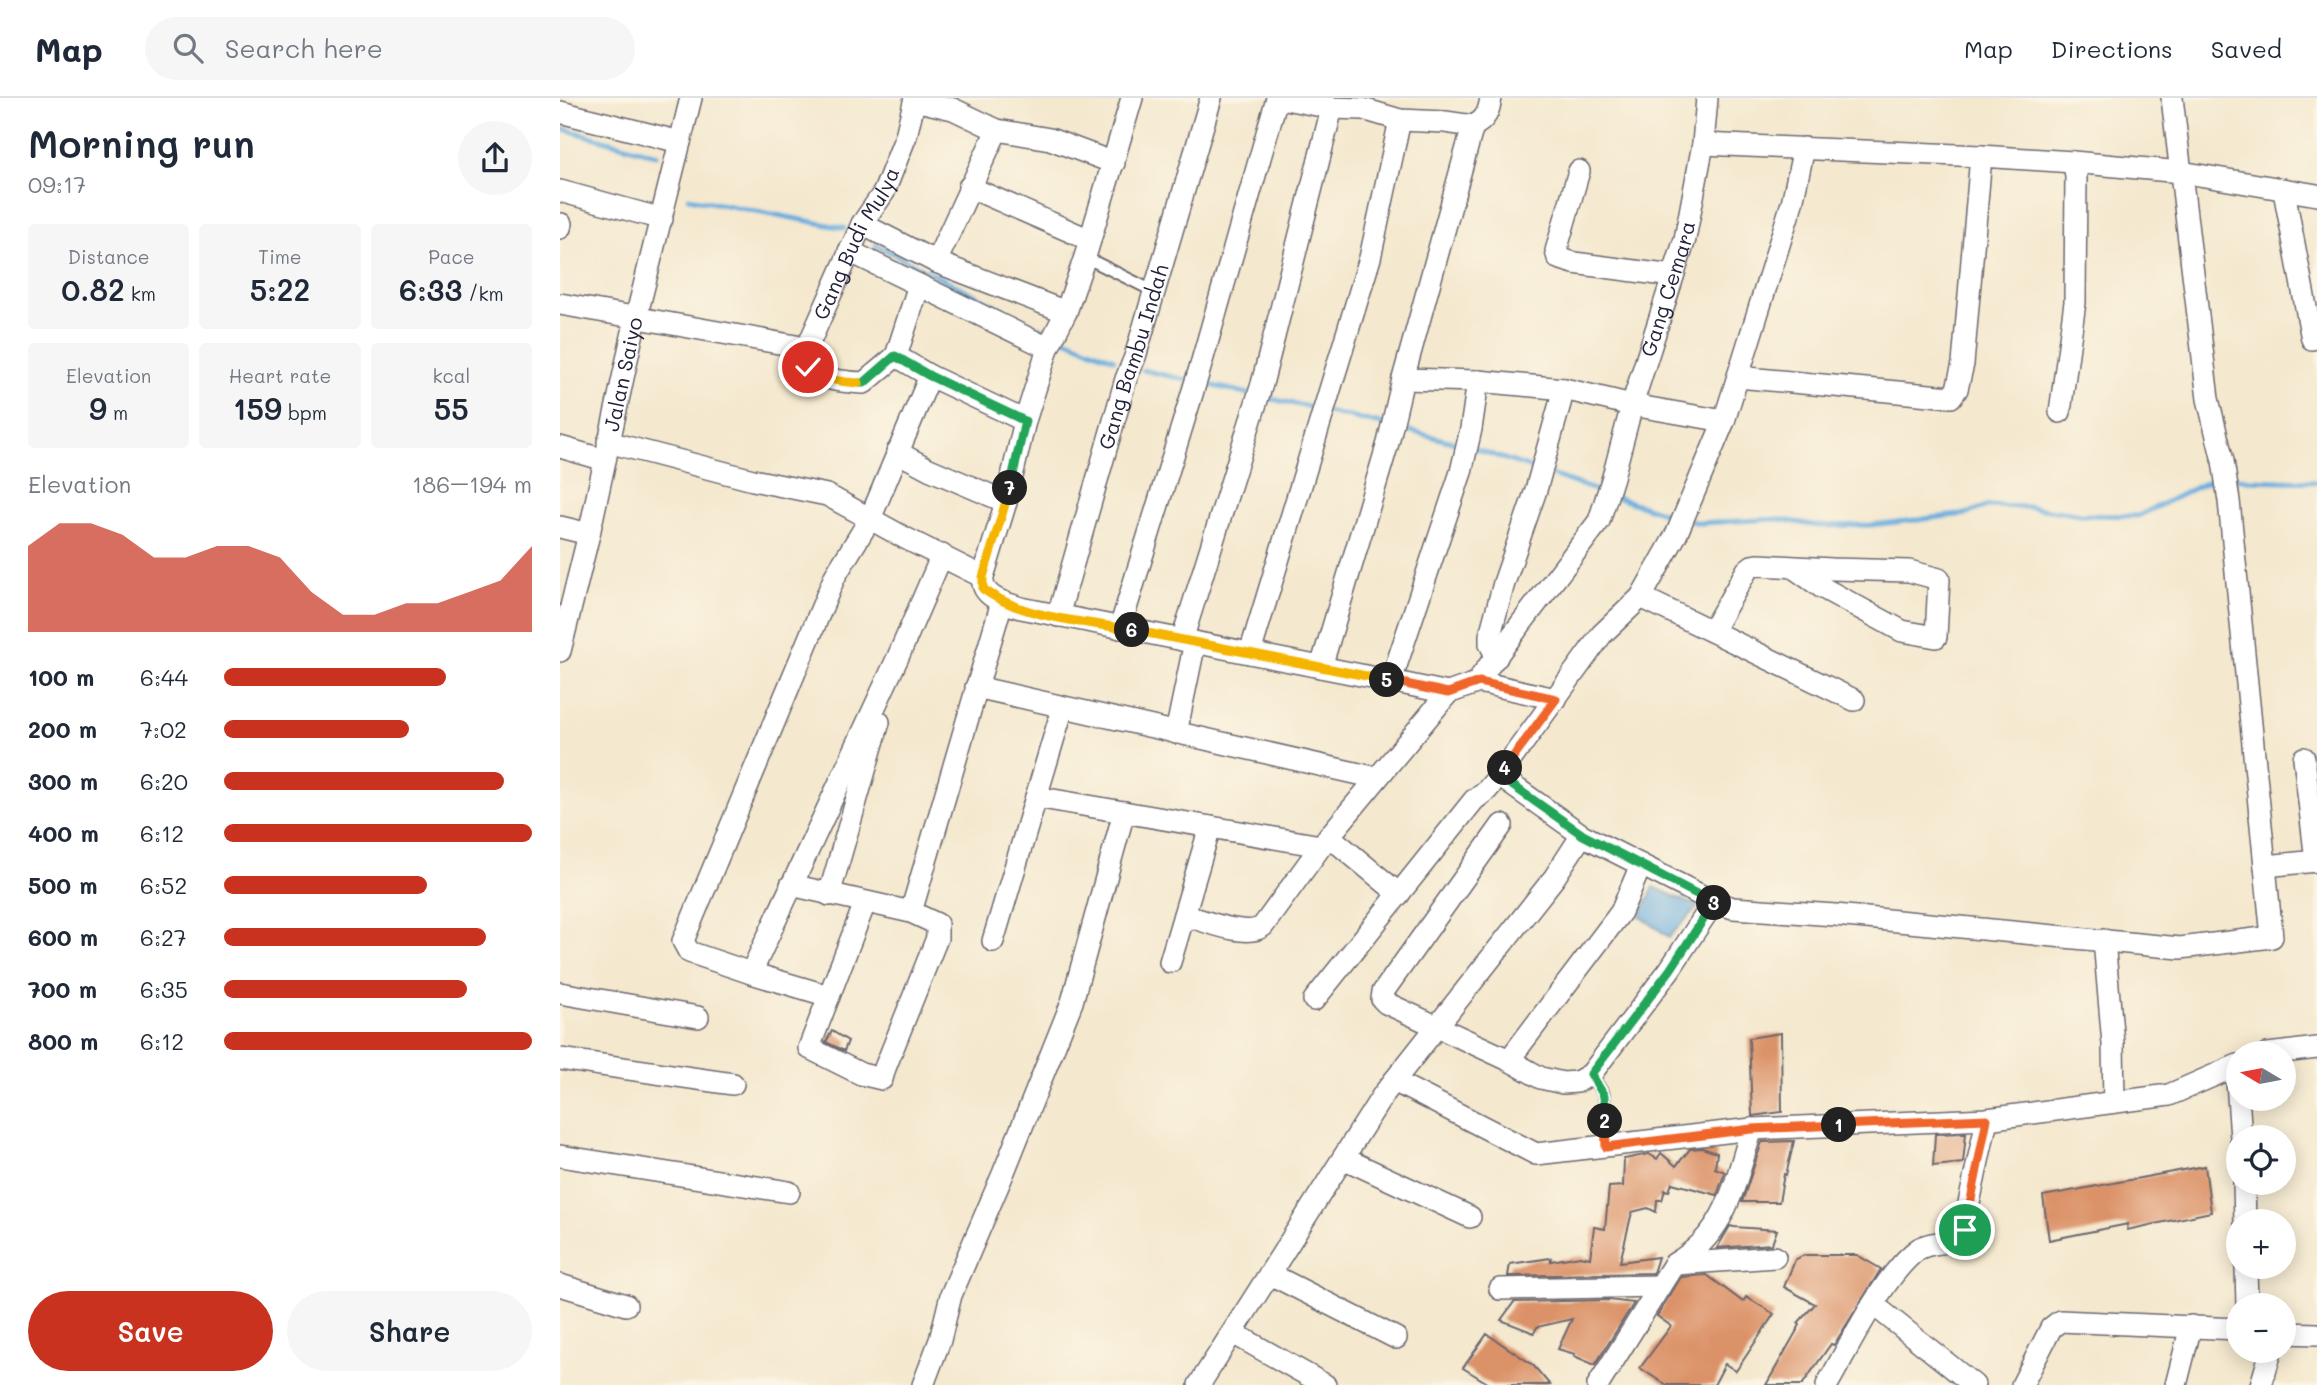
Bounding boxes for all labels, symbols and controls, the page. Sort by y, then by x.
search box [145,17,635,80]
text: Map [35,27,103,70]
icon: search [169,29,207,67]
text: Search here [225,31,383,65]
text: Map [1964,33,2013,64]
text: Directions [2051,33,2173,64]
text: Saved [2211,33,2282,64]
text: Morning run [28,118,255,168]
button: share [458,121,532,195]
street label: Gang Budi Mulya [806,163,904,324]
text: 09:17 [28,169,86,199]
street label: Gang Cemara [1633,219,1700,360]
text: Distance [68,244,150,269]
text: Time [258,244,302,269]
text: Pace [428,244,475,269]
street label: Gang Bambu Indah [1091,261,1174,452]
text: 0.82 [61,269,125,309]
text: 5:22 [250,269,310,309]
text: 6:33 [399,269,462,309]
text: km [125,281,156,306]
text: /km [462,281,504,306]
street label: Jalan Saiyo [597,314,648,434]
pin [778,337,838,397]
icon: check [789,348,827,386]
text: Elevation [66,363,151,388]
text: Heart rate [229,363,331,388]
text: kcal [432,363,470,388]
text: 9 [89,388,107,428]
text: 159 [233,388,282,428]
text: 55 [434,388,469,428]
text: m [107,400,128,425]
text: bpm [282,400,327,425]
text: Elevation [28,469,131,499]
text: 186–194 m [412,469,532,499]
pin: 7 [993,470,1028,506]
text: 7 [1004,475,1015,500]
pin: 6 [1114,612,1150,648]
text: 6 [1126,617,1137,642]
text: 100 m [28,662,94,692]
text: 6:44 [140,662,188,692]
pin: 5 [1370,662,1404,698]
text: 5 [1381,667,1392,692]
text: 200 m [28,714,97,744]
text: 7:02 [140,714,187,744]
pin: 4 [1488,750,1522,786]
text: 4 [1498,755,1511,780]
text: 300 m [28,766,98,796]
text: 6:20 [140,766,188,796]
text: 400 m [28,818,99,848]
text: 6:12 [140,818,184,848]
text: 500 m [28,870,98,900]
text: 6:52 [140,870,187,900]
pin: 3 [1696,886,1732,920]
text: 3 [1708,890,1719,915]
text: 600 m [28,922,98,952]
text: 6:27 [140,922,187,952]
text: 700 m [28,974,97,1004]
text: 6:35 [140,974,188,1004]
text: 800 m [28,1026,98,1056]
text: 6:12 [140,1026,184,1056]
north arrow [2226,1041,2296,1111]
map controls [2226,1041,2296,1363]
pin: 2 [1588,1104,1622,1138]
text: 2 [1599,1108,1610,1133]
pin: 1 [1822,1108,1856,1142]
text: 1 [1834,1112,1843,1137]
button: locate [2226,1125,2296,1195]
pin [1935,1200,1995,1260]
button: + [2226,1209,2296,1279]
icon: arrive [1946,1211,1984,1249]
button: Save [28,1291,273,1371]
button: Share [287,1291,532,1371]
button: − [2226,1293,2296,1363]

